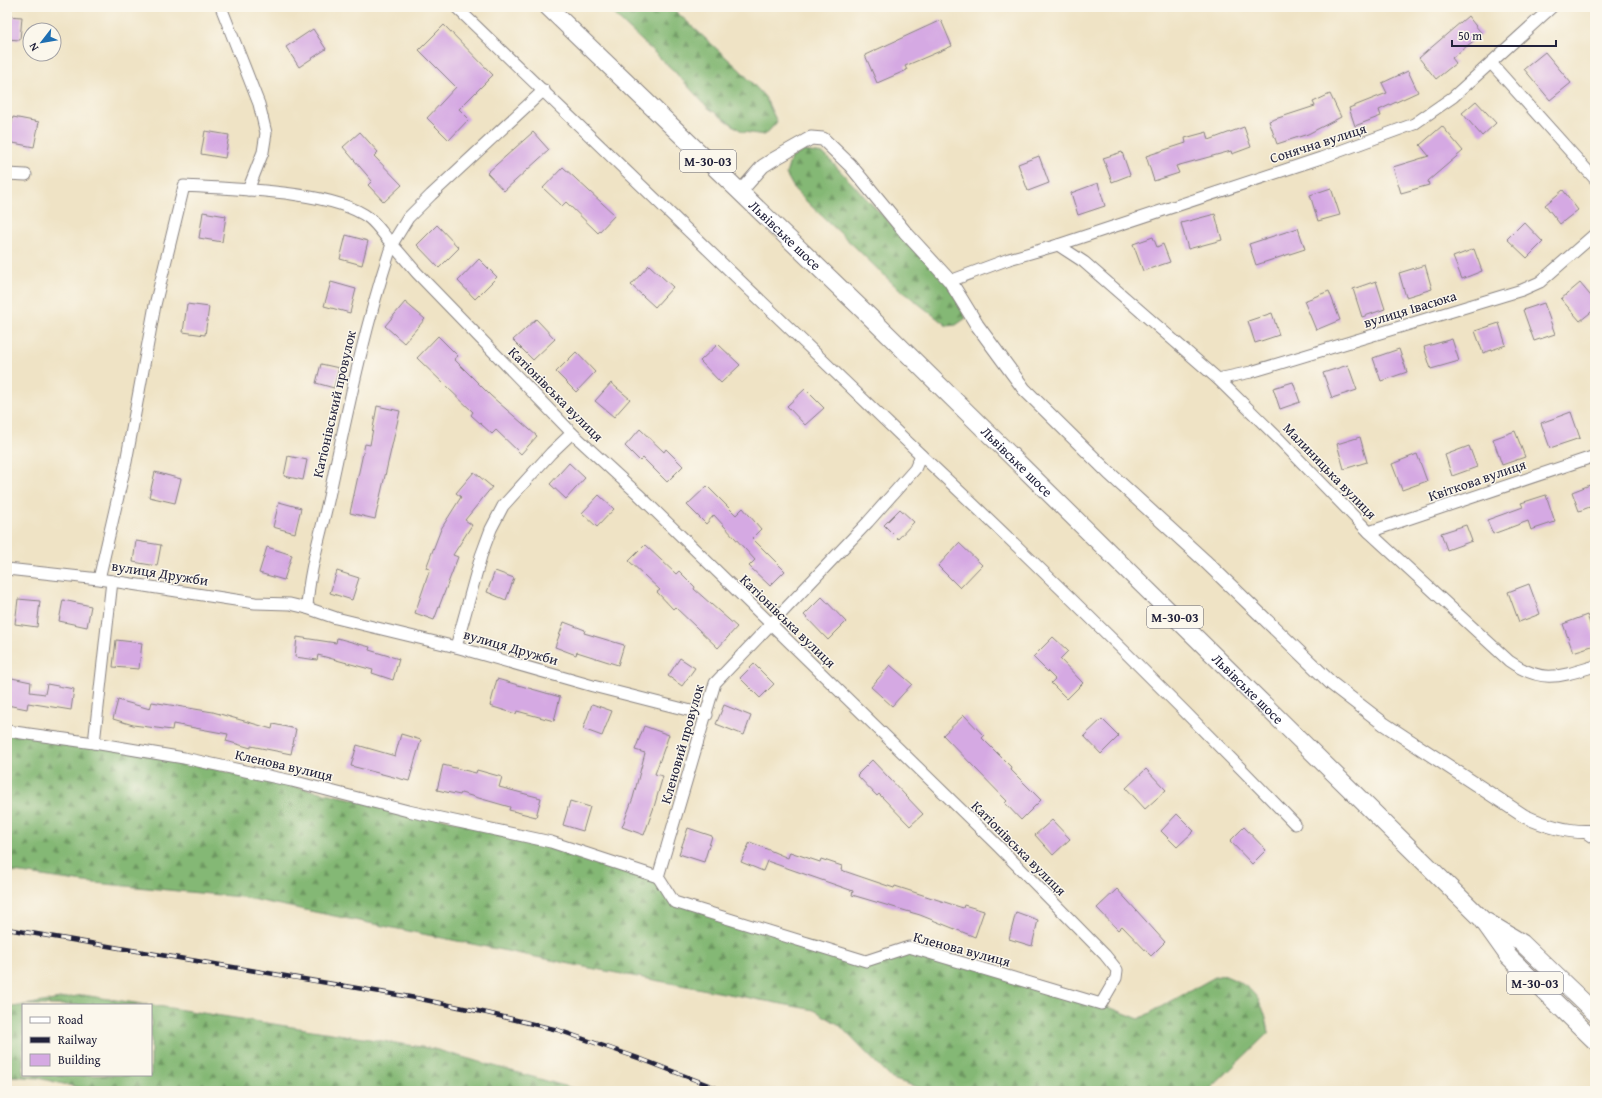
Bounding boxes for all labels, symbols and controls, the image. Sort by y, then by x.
north arrow [22,22,62,62]
scale bar [1452,22,1556,48]
text: 50 m [1458,27,1482,44]
text: N [24,39,42,54]
street label: Сонячна вулиця [1267,118,1369,168]
road number: М-30-03 [680,150,736,172]
street label: Львівське шосе [744,196,826,275]
street label: вулиця Івасюка [1361,285,1459,333]
street label: Катіонівський провулок [307,328,361,480]
street label: Катіонівська вулиця [504,342,608,446]
street label: Малиницька вулиця [1279,418,1381,524]
street label: Львівське шосе [977,422,1058,502]
street label: Квіткова вулиця [1425,454,1529,506]
street label: вулиця Дружби [110,555,210,591]
street label: Катіонівська вулиця [735,570,841,672]
road number: М-30-03 [1147,606,1203,628]
street label: вулиця Дружби [461,624,561,670]
street label: Львівське шосе [1208,649,1289,729]
street label: Кленовий провулок [655,681,709,806]
street label: Кленова вулиця [233,744,335,786]
street label: Катіонівська вулиця [967,796,1071,900]
street label: Кленова вулиця [911,926,1013,972]
road number: М-30-03 [1507,972,1563,994]
legend [22,1004,152,1076]
text: Road [58,1011,84,1028]
text: Railway [58,1031,97,1048]
text: Building [58,1051,101,1068]

